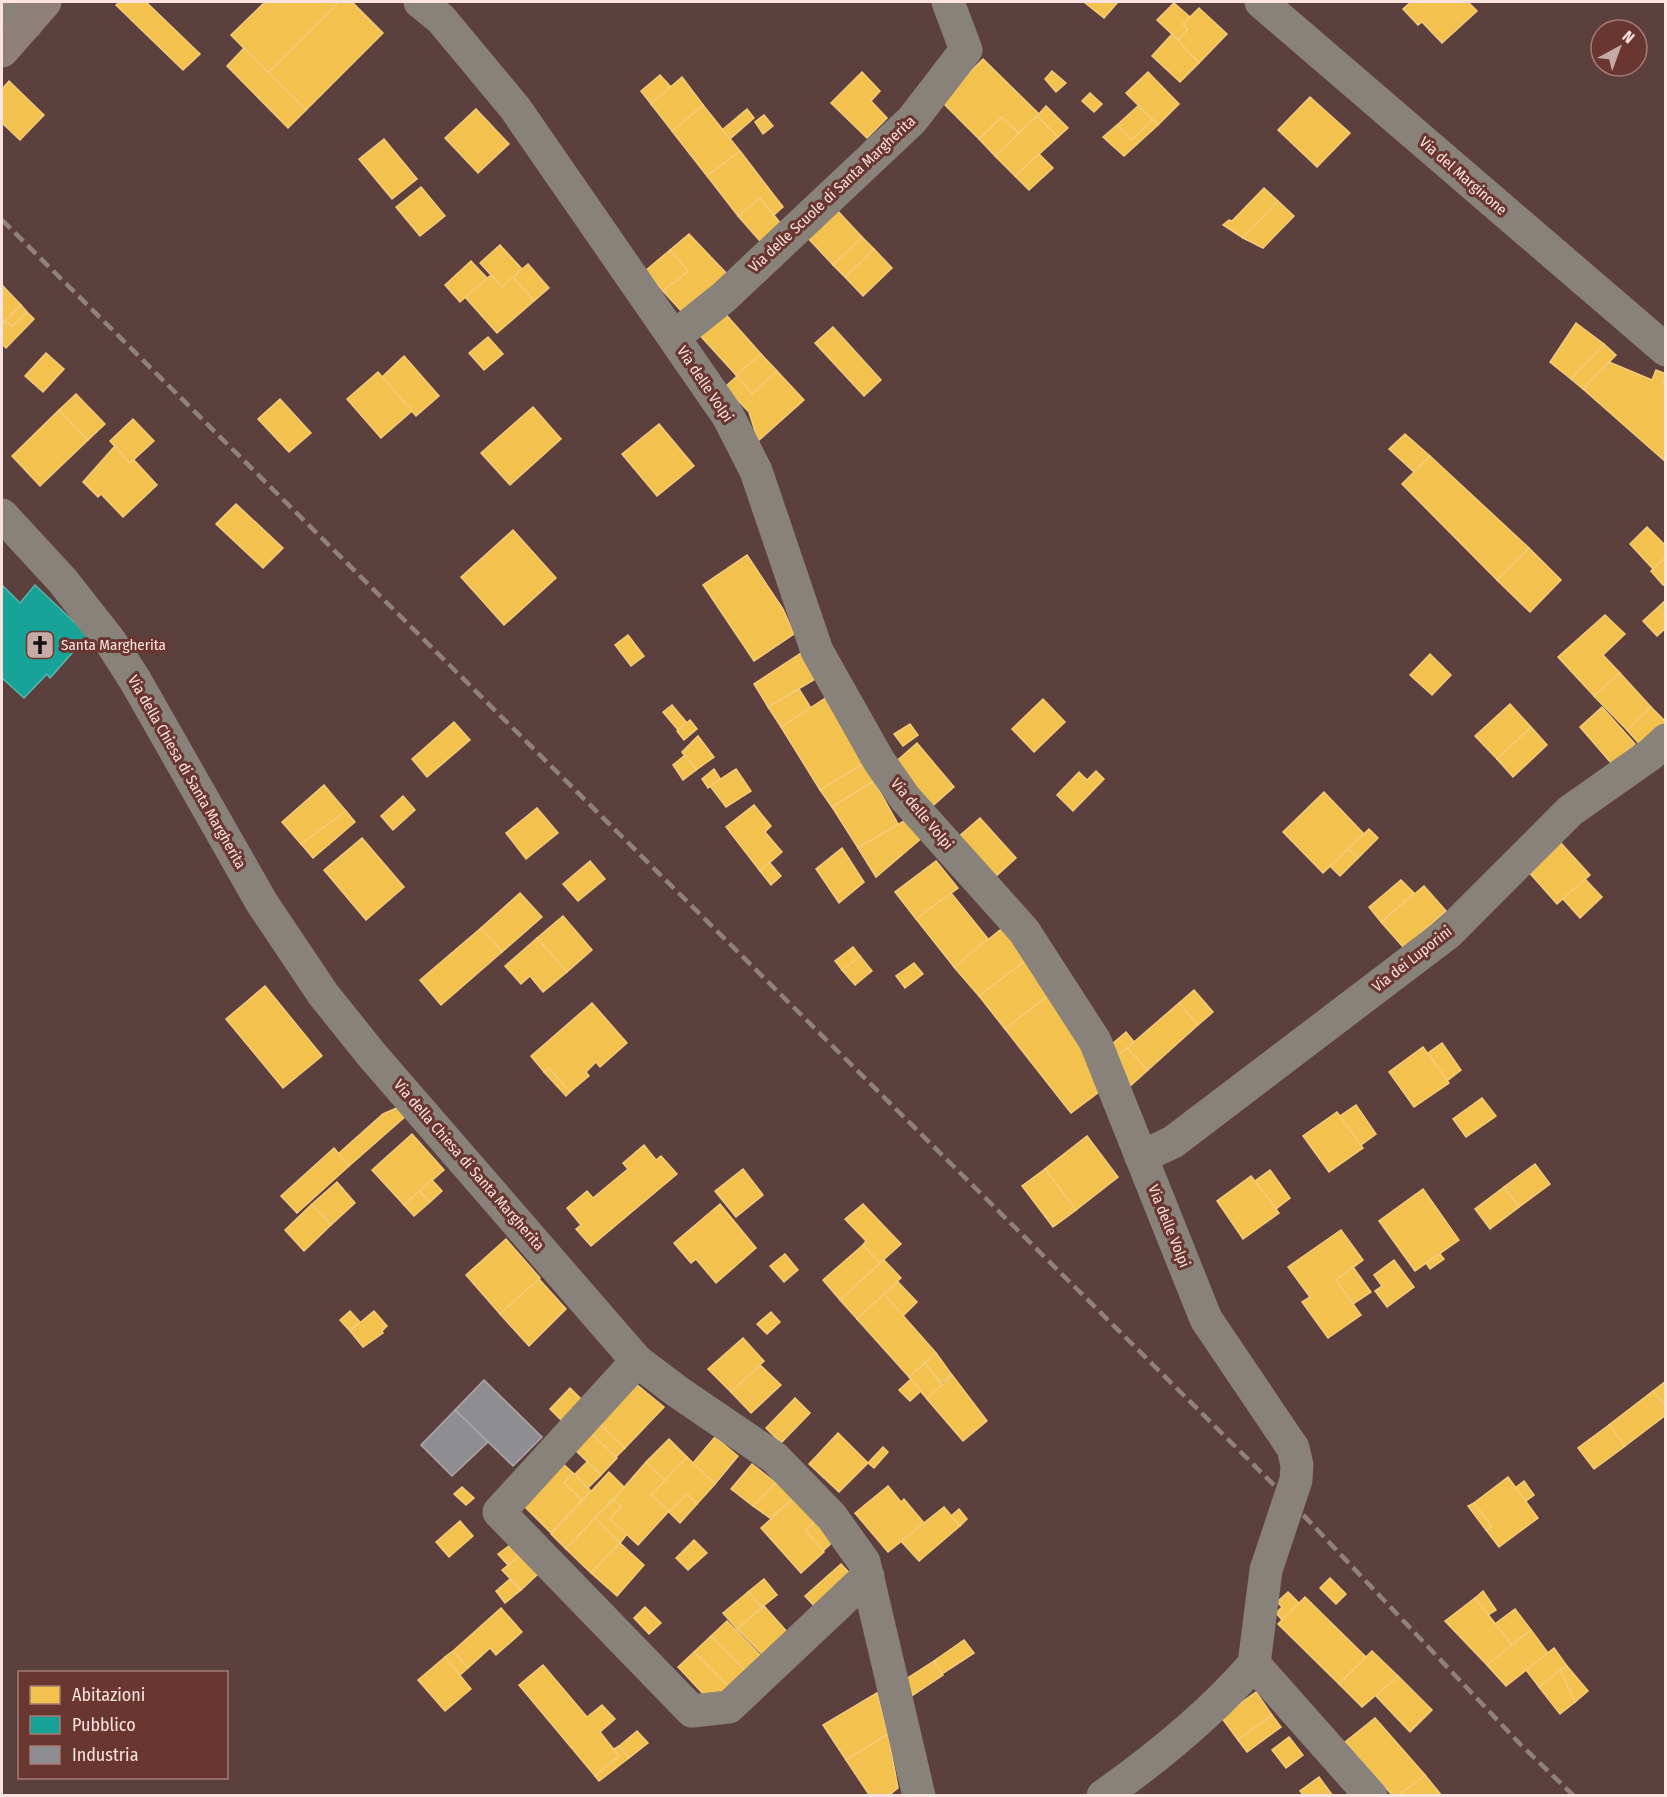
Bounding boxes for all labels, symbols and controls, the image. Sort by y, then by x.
north arrow [1589,18,1649,78]
text: N [1619,27,1638,47]
street label: Via delle Scuole di Santa Margherita [745,112,919,276]
street label: Via del Marginone [1416,133,1510,219]
street label: Via delle Volpi [673,343,737,425]
church icon: Santa Margherita [24,629,56,661]
place label: Santa Margherita [61,636,166,654]
street label: Via della Chiesa di Santa Margherita [124,672,250,872]
street label: Via delle Volpi [887,775,957,853]
street label: Via dei Luporini [1369,922,1455,996]
street label: Via della Chiesa di Santa Margherita [390,1076,548,1254]
street label: Via delle Volpi [1144,1182,1194,1270]
legend [18,1671,228,1779]
text: Abitazioni [72,1684,145,1706]
text: Pubblico [72,1714,136,1736]
text: Industria [72,1744,139,1766]

